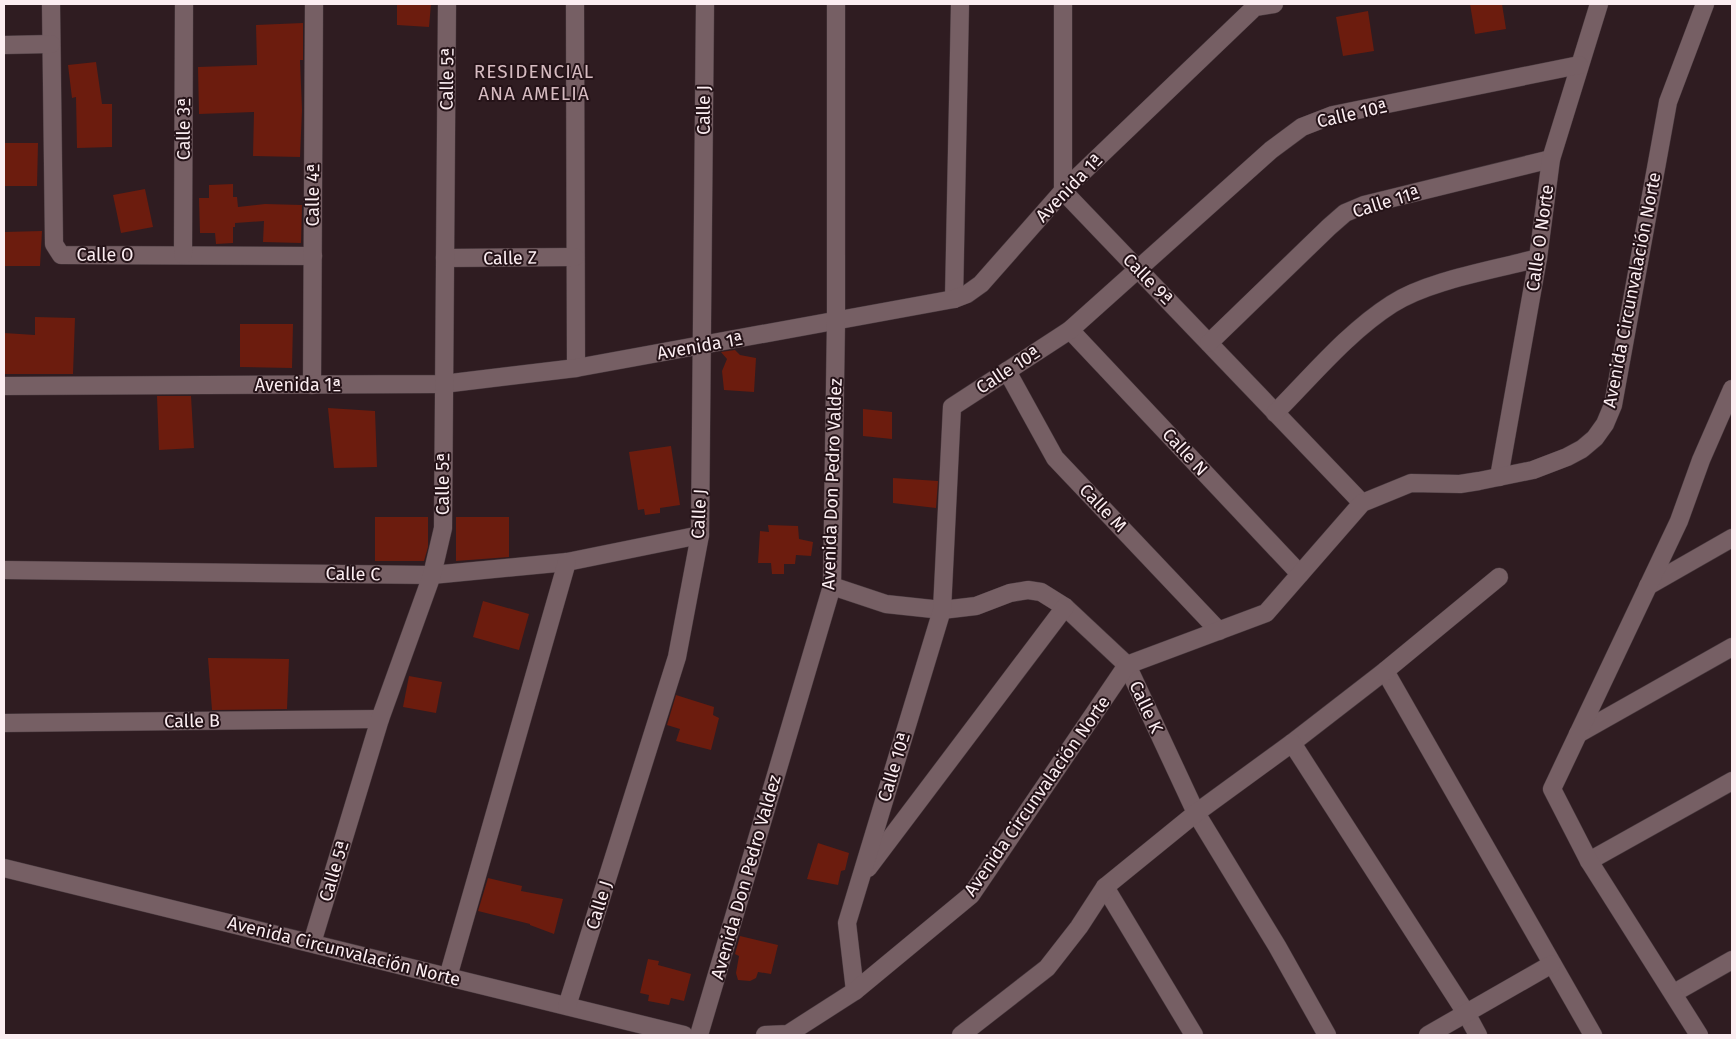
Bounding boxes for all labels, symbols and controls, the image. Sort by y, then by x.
street label: Calle 5ª [435,48,459,110]
district label: RESIDENCIAL ANA AMELIA [474,60,594,105]
street label: Calle J [693,85,715,135]
street label: Calle 10ª [1315,95,1389,133]
street label: Calle 3ª [173,98,195,160]
street label: Avenida 1ª [1031,149,1107,227]
street label: Calle 4ª [302,163,324,227]
street label: Avenida Circunvalación Norte [1598,170,1666,410]
street label: Calle 11ª [1350,181,1422,223]
street label: Calle O Norte [1522,183,1558,293]
street label: Calle O [76,244,134,266]
street label: Calle Z [483,247,537,269]
street label: Calle 9ª [1118,249,1178,309]
street label: Avenida 1ª [655,328,745,364]
street label: Calle 10ª [972,341,1044,399]
street label: Avenida 1ª [255,374,341,396]
street label: Avenida Don Pedro Valdez [817,378,847,590]
street label: Calle N [1158,424,1212,480]
street label: Calle 5ª [432,453,454,515]
street label: Calle M [1075,479,1131,537]
street label: Calle J [687,488,711,540]
street label: Calle C [325,563,381,585]
street label: Calle K [1124,677,1168,737]
street label: Avenida Circunvalación Norte [959,692,1115,900]
street label: Calle B [164,710,220,732]
street label: Calle 10ª [873,730,915,804]
street label: Avenida Don Pedro Valdez [706,772,786,982]
street label: Calle 5ª [314,838,354,904]
street label: Calle J [581,878,617,932]
street label: Avenida Circunvalación Norte [225,911,463,991]

